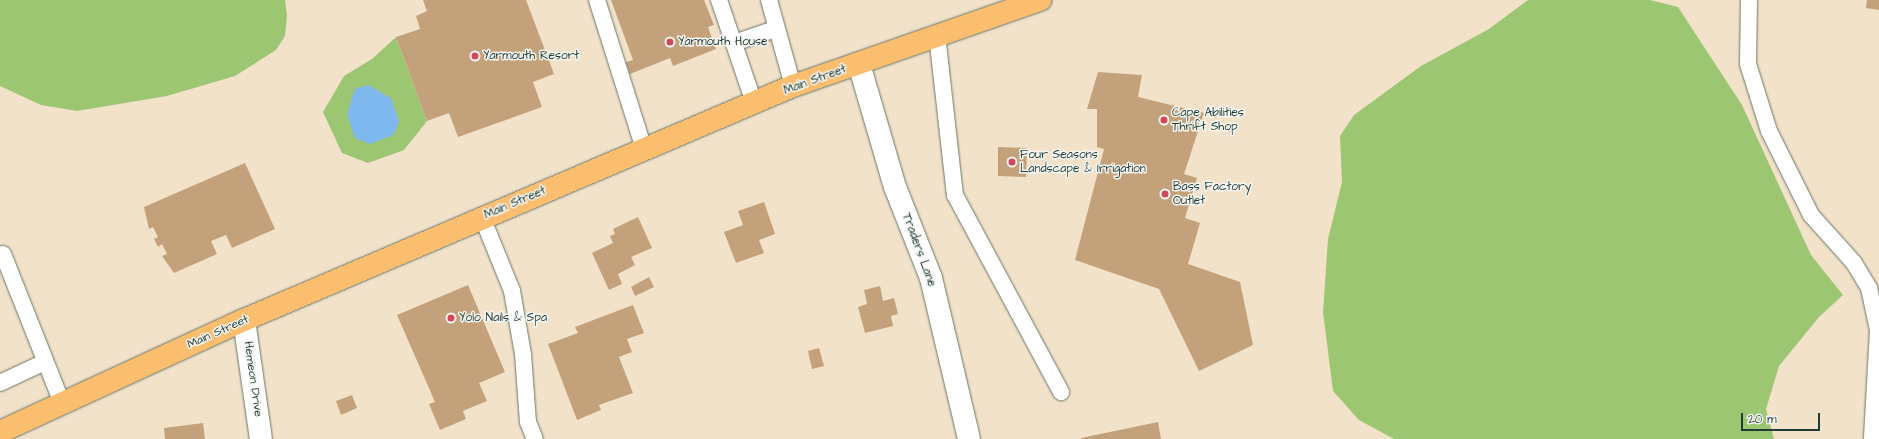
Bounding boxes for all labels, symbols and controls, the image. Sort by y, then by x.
place label: Yarmouth House [678,35,768,49]
marker: Yarmouth House [665,37,675,47]
place label: Yarmouth Resort [483,49,579,63]
marker: Yarmouth Resort [470,51,480,61]
street label: Main Street [782,62,848,98]
place label: Cape Abilities Thrift Shop [1172,106,1244,134]
marker: Cape Abilities Thrift Shop [1159,115,1169,125]
place label: Four Seasons Landscape & Irrigation [1020,148,1146,176]
marker: Four Seasons Landscape & Irrigation [1007,157,1017,167]
place label: Bass Factory Outlet [1173,180,1251,208]
street label: Main Street [482,184,548,222]
marker: Bass Factory Outlet [1160,189,1170,199]
street label: Traders Lane [899,211,939,289]
place label: Yolo Nails & Spa [459,311,547,325]
street label: Main Street [185,312,251,352]
marker: Yolo Nails & Spa [446,313,456,323]
street label: Hemeon Drive [241,340,265,418]
scale bar [1743,405,1822,431]
text: 20 m [1748,411,1777,428]

